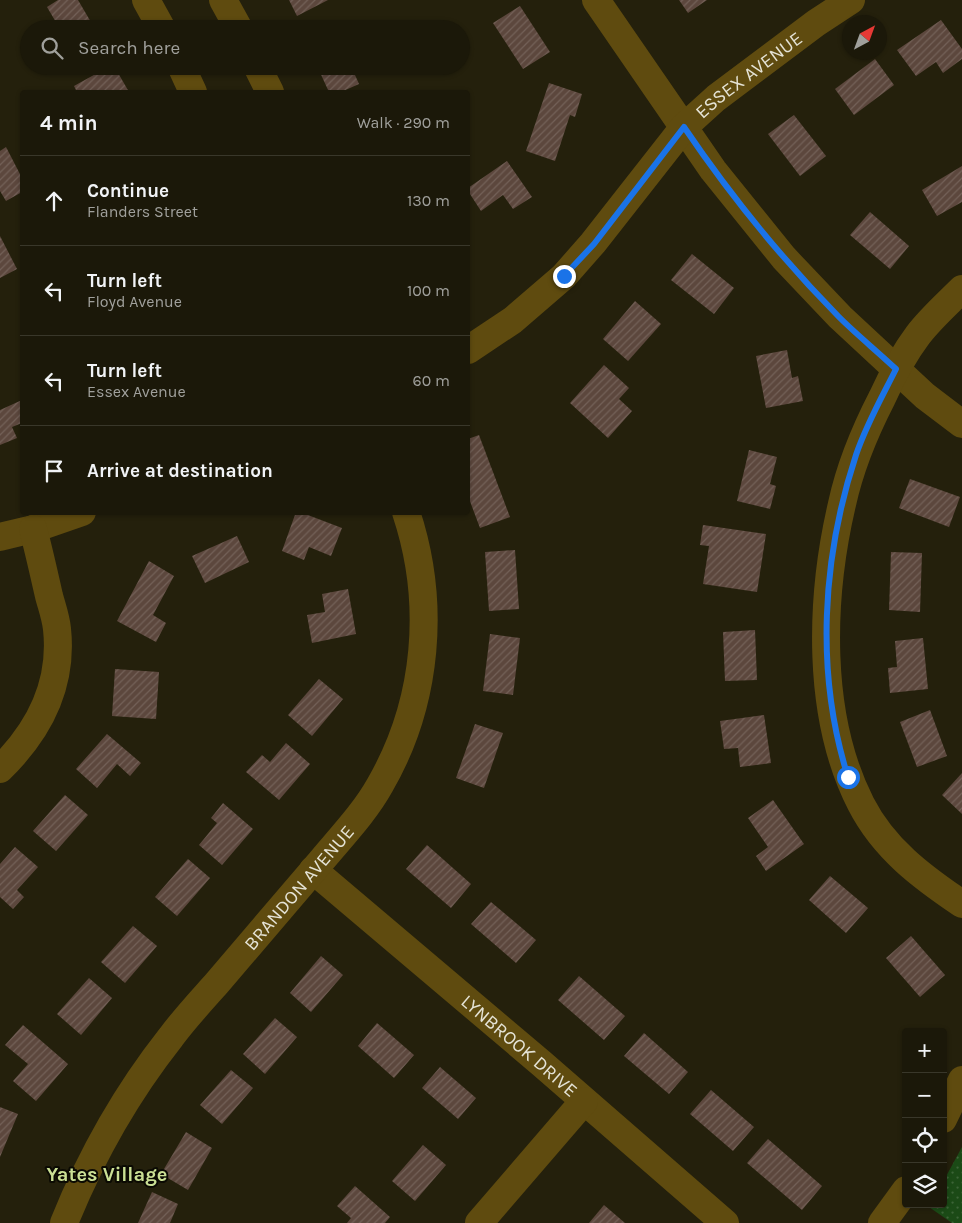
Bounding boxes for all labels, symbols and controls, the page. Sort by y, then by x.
north arrow [842,15,887,60]
search box [20,20,470,75]
street label: ESSEX AVENUE [691,27,807,123]
icon: search [38,34,66,62]
text: Search here [78,37,180,59]
text: 4 min [40,111,98,135]
text: Walk · 290 m [357,113,450,132]
text: Continue [87,180,169,202]
icon: ahead [40,187,68,215]
text: 130 m [407,191,450,210]
text: Flanders Street [87,202,198,221]
route end [553,265,576,288]
text: Turn left [87,270,162,292]
icon: left [40,277,68,305]
text: 100 m [407,281,450,300]
text: Floyd Avenue [87,292,182,311]
text: Turn left [87,360,162,382]
icon: left [40,367,68,395]
text: 60 m [413,371,450,390]
text: Essex Avenue [87,382,186,401]
icon: arrive [40,457,68,485]
text: Arrive at destination [87,460,273,482]
route start [837,766,860,789]
street label: BRANDON AVENUE [240,821,359,955]
street label: LYNBROOK DRIVE [456,990,582,1102]
map controls [902,1028,947,1208]
button: + [902,1028,947,1073]
button: − [902,1073,947,1118]
button: locate [902,1118,947,1163]
district label: Yates Village [47,1163,167,1186]
button: layers [902,1163,947,1208]

